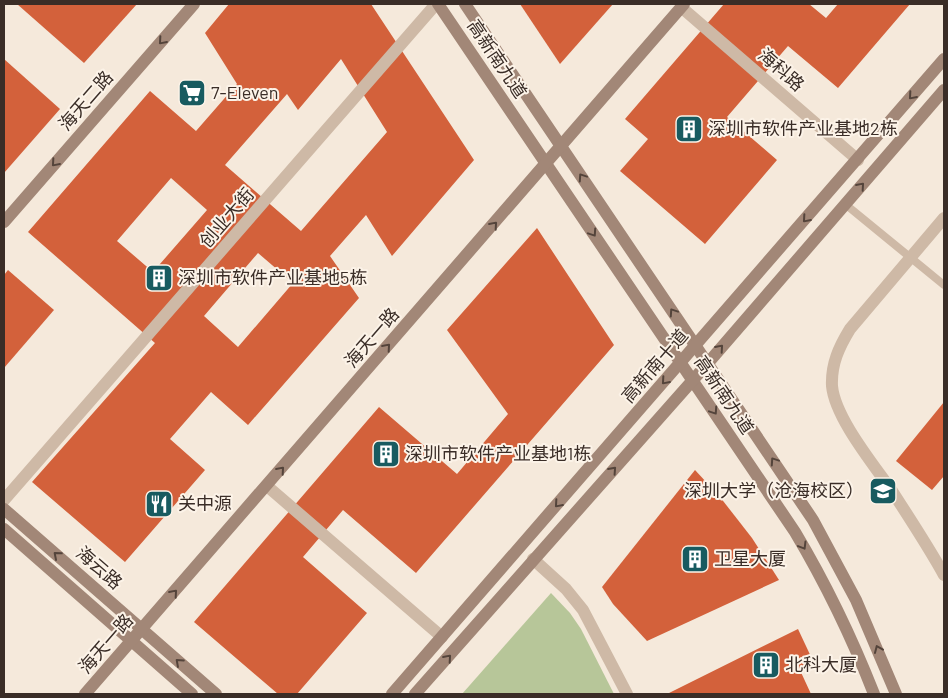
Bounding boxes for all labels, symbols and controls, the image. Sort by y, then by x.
street label: 高新南九道 [464,15,532,102]
one-way arrow [159,35,168,44]
street label: 海科路 [754,43,809,95]
street label: 海天二路 [53,66,117,135]
supermarket icon: 7-Eleven [177,78,207,108]
place label: 7-Eleven [211,81,279,103]
one-way arrow [909,91,918,100]
building icon: 深圳市软件产业基地2栋 [674,114,704,144]
place label: 深圳市软件产业基地2栋 [708,117,898,139]
one-way arrow [53,157,61,166]
one-way arrow [579,174,588,183]
one-way arrow [855,182,864,191]
street label: 创业大街 [194,183,258,252]
one-way arrow [803,213,812,222]
one-way arrow [488,221,497,230]
one-way arrow [587,227,596,236]
building icon: 深圳市软件产业基地5栋 [144,263,174,293]
place label: 深圳市软件产业基地5栋 [178,266,367,288]
street label: 海天一路 [339,303,403,372]
one-way arrow [670,308,680,317]
street label: 高新南十道 [616,324,692,407]
one-way arrow [381,344,390,353]
one-way arrow [715,345,724,354]
street label: 高新南九道 [691,351,759,438]
one-way arrow [662,376,671,385]
one-way arrow [707,406,717,415]
building icon: 深圳市软件产业基地1栋 [371,439,401,469]
place label: 深圳市软件产业基地1栋 [405,442,591,464]
one-way arrow [771,457,780,467]
one-way arrow [275,466,284,475]
one-way arrow [607,466,616,475]
school or university icon: 深圳大学（沧海校区） [868,476,898,506]
place label: 深圳大学（沧海校区） [684,479,864,501]
restaurant icon: 关中源 [144,489,174,519]
place label: 关中源 [178,492,232,514]
one-way arrow [555,498,564,507]
street label: 海云路 [72,541,127,593]
one-way arrow [797,541,807,550]
building icon: 卫星大厦 [680,544,710,574]
place label: 卫星大厦 [714,547,786,569]
one-way arrow [53,552,62,561]
one-way arrow [169,589,178,598]
street label: 海天一路 [73,609,137,678]
one-way arrow [873,645,884,654]
building icon: 北科大厦 [751,650,781,680]
place label: 北科大厦 [785,653,857,675]
one-way arrow [442,654,451,663]
one-way arrow [176,659,185,668]

